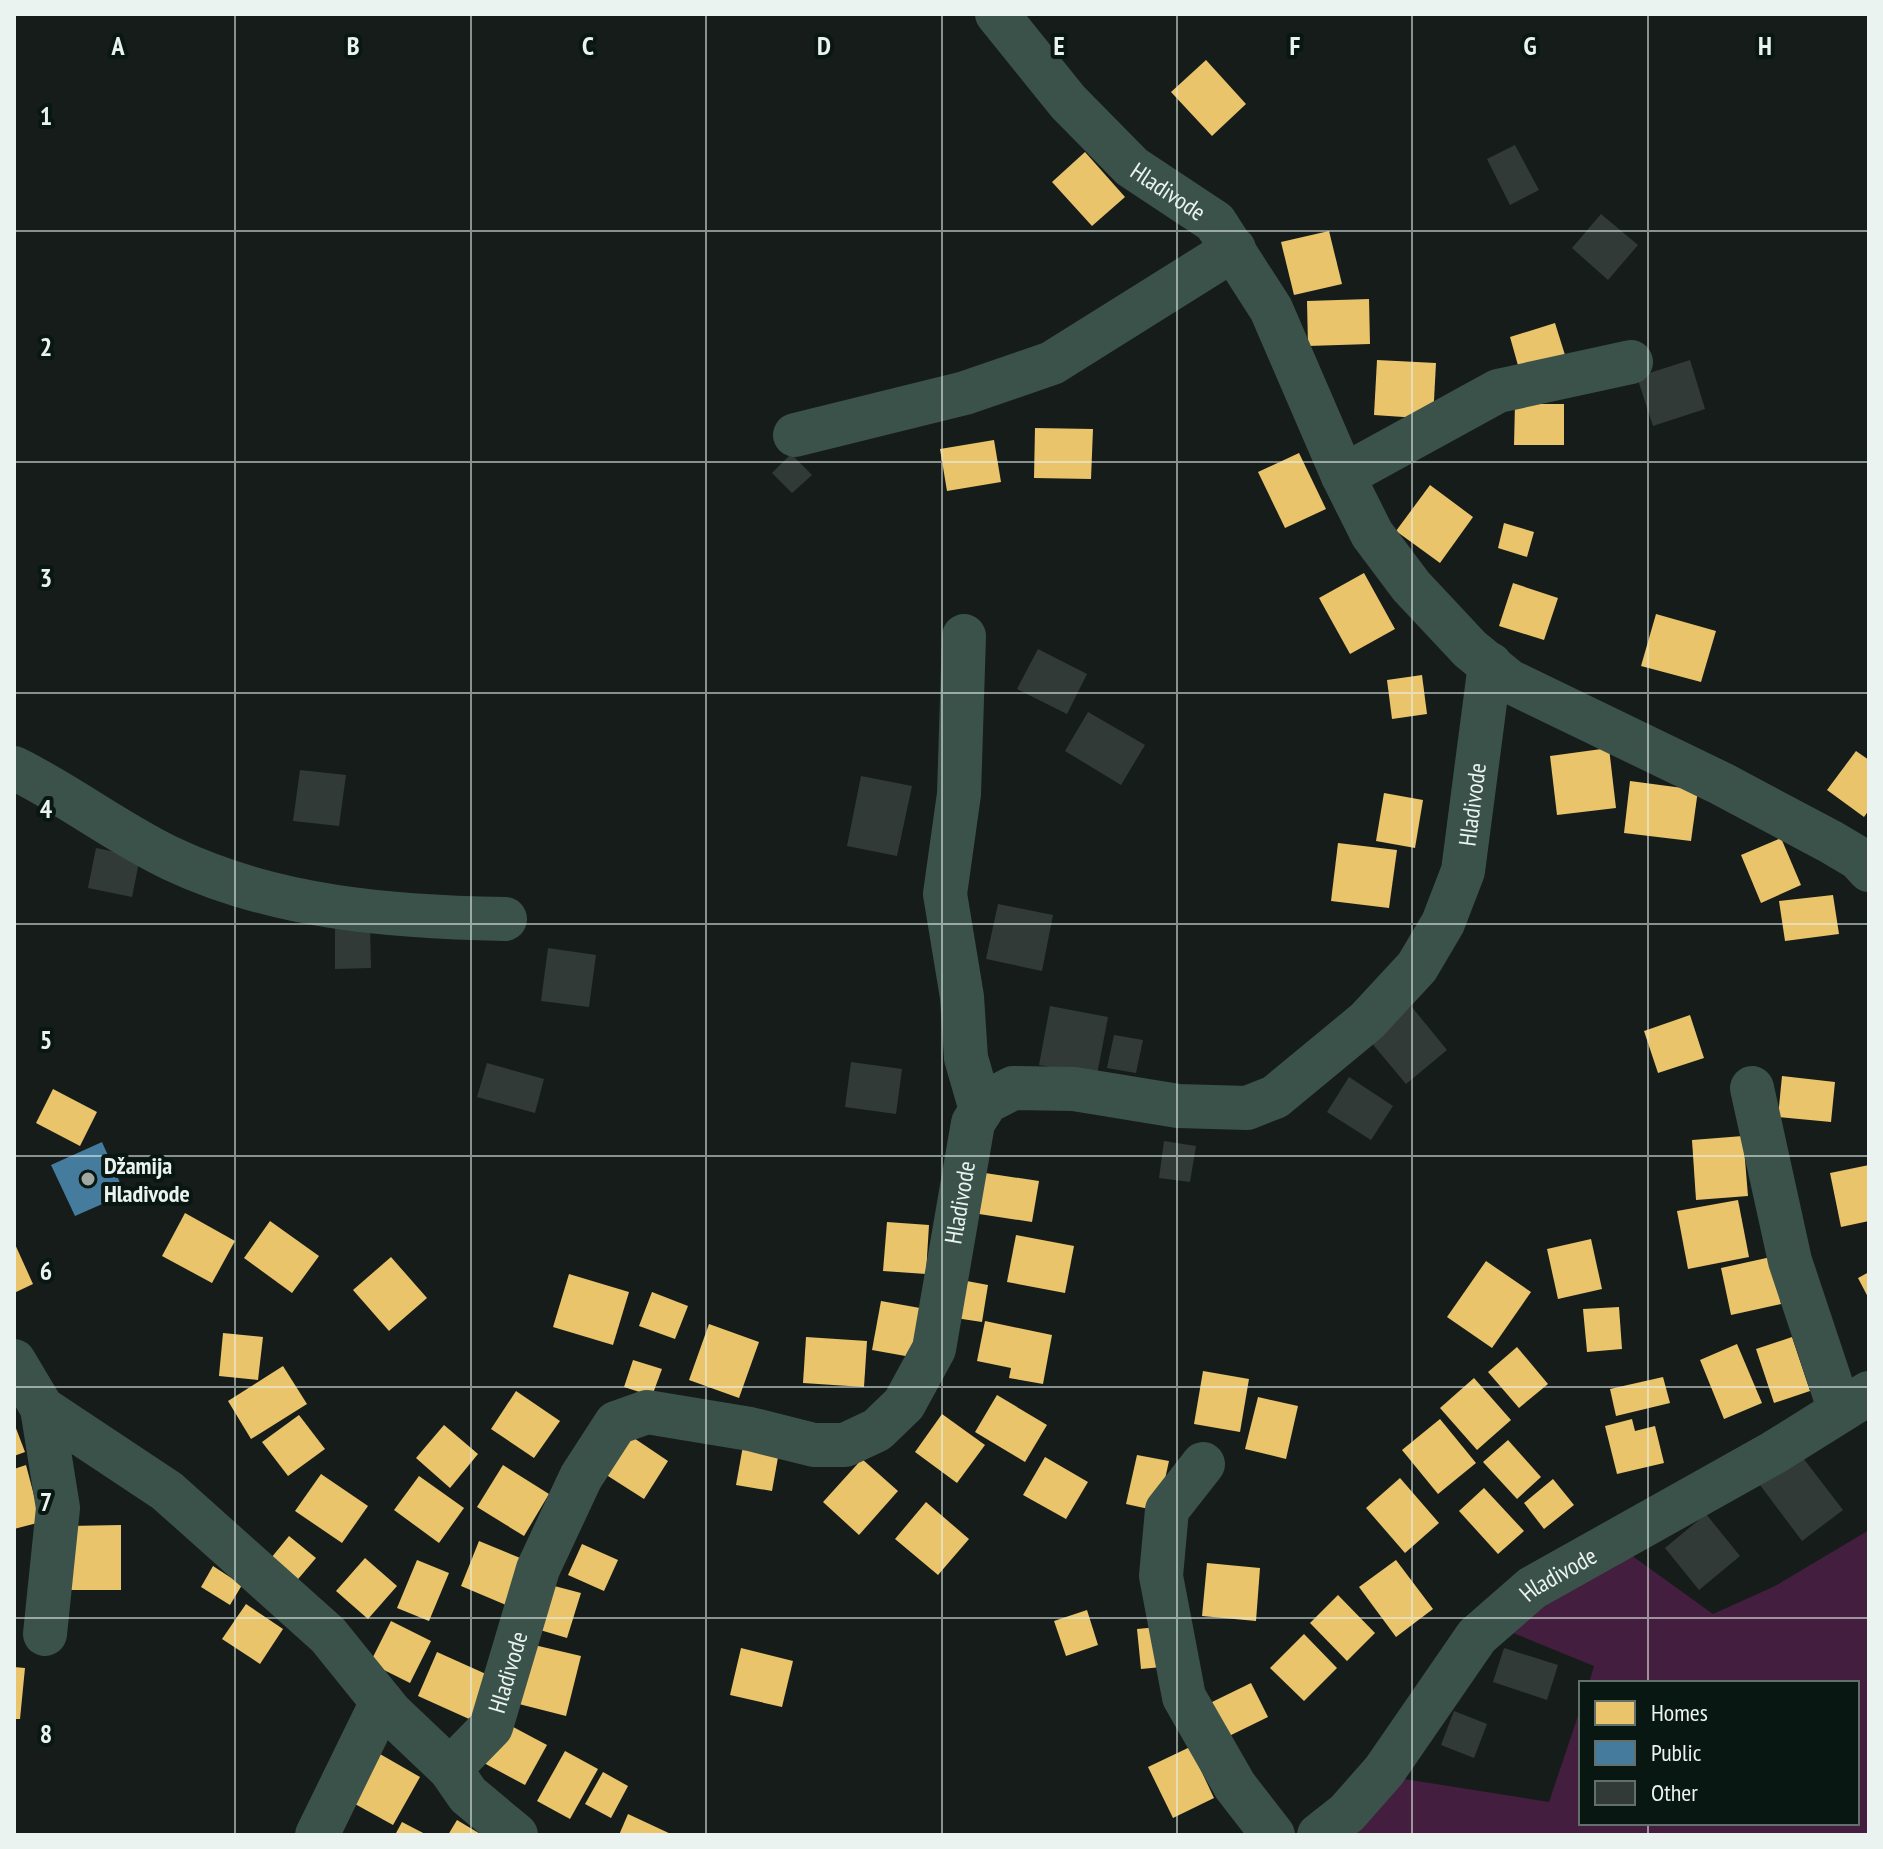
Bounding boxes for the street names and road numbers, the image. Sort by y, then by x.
street label: Hladivode [1125,155,1212,227]
street label: Hladivode [1451,761,1492,848]
street label: Hladivode [937,1158,982,1246]
street label: Hladivode [1512,1540,1602,1608]
street label: Hladivode [481,1628,534,1717]

